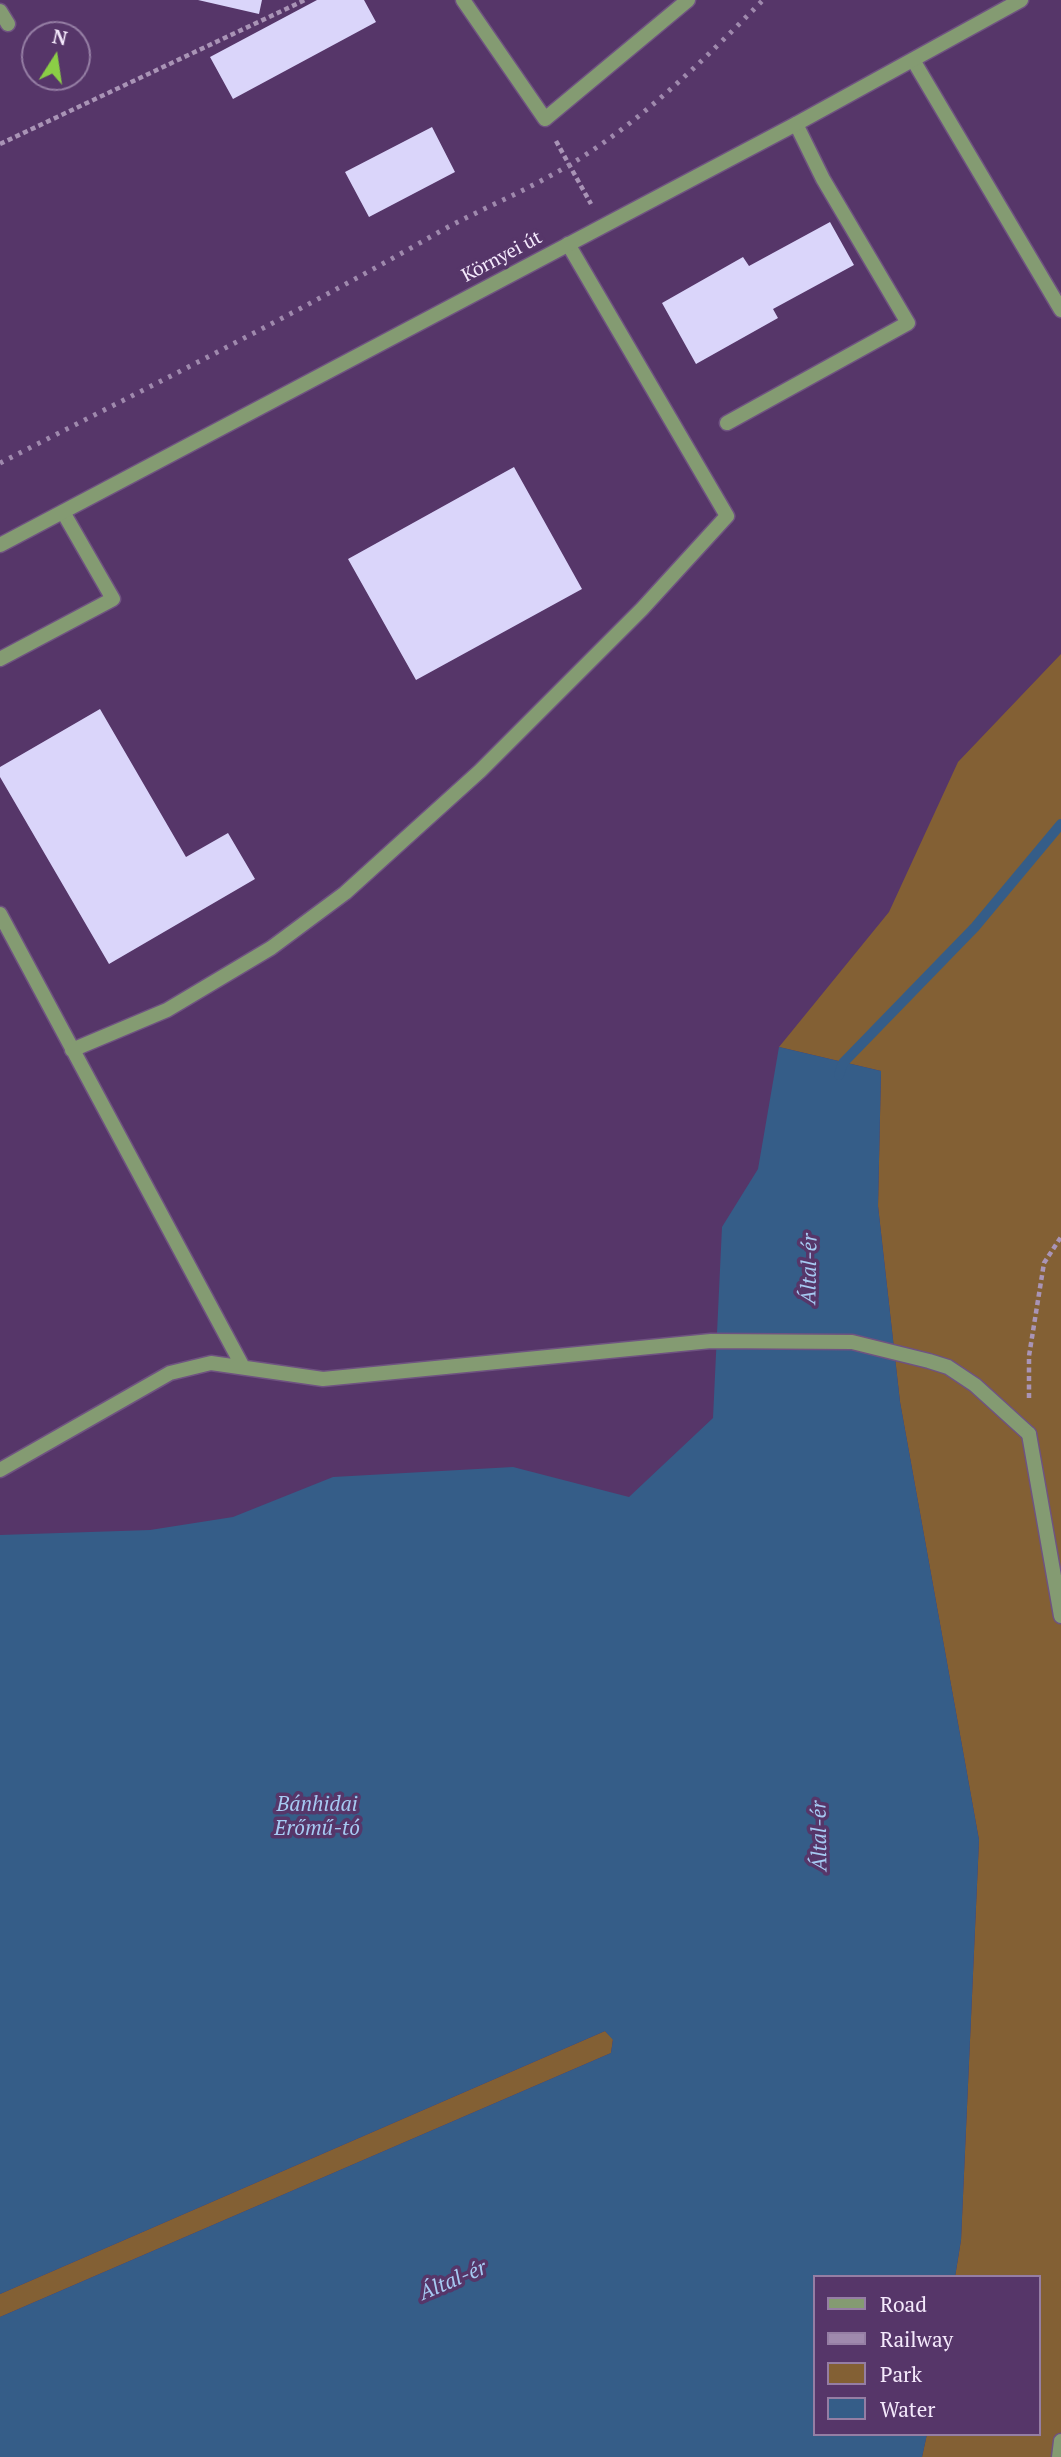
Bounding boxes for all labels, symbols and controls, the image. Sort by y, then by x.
north arrow [21,21,91,91]
text: N [50,23,70,51]
street label: Környei út [458,226,546,288]
water label: Által-ér [797,1233,823,1305]
water label: Bánhidai Erőmű-tó [274,1792,360,1842]
water label: Által-ér [807,1800,833,1872]
water label: Által-ér [416,2256,490,2306]
legend [813,2275,1040,2436]
text: Road [880,2290,927,2318]
text: Railway [880,2325,953,2353]
text: Park [880,2360,922,2388]
text: Water [880,2395,935,2423]

